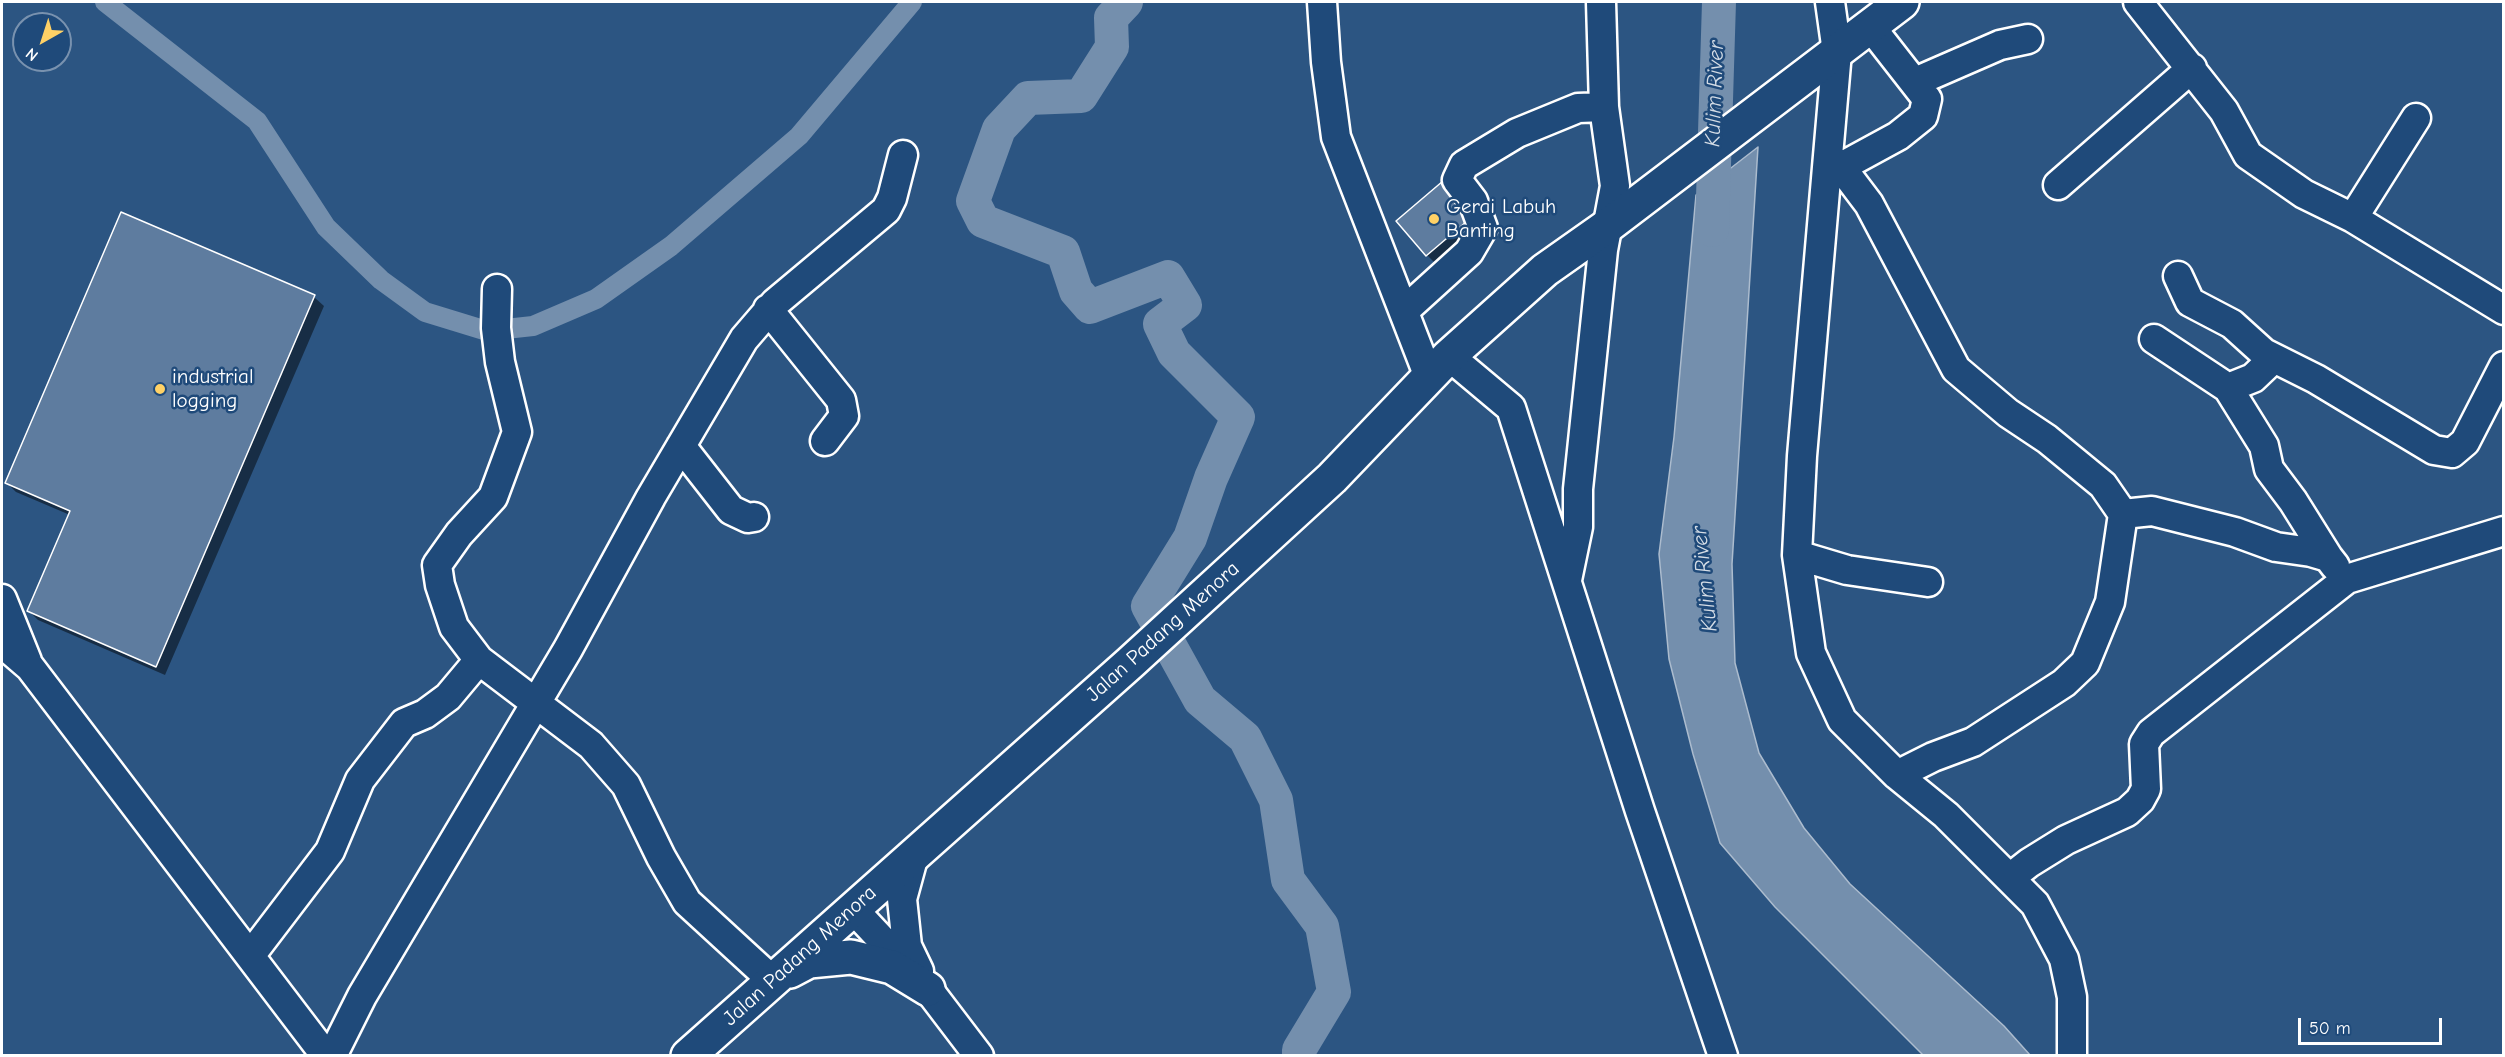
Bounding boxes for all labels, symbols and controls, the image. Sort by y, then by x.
north arrow [12,12,72,72]
water label: Kulim River [1700,40,1730,148]
text: N [22,44,42,65]
place label: Gerai Labuh Banting [1446,194,1556,244]
marker: Gerai Labuh Banting [1427,212,1441,226]
place label: industrial logging [172,364,254,414]
marker: industrial logging [153,382,167,396]
water label: Kulim River [1686,525,1724,633]
street label: Jalan Padang Menora [1081,557,1245,707]
street label: Jalan Padang Menora [718,881,882,1031]
scale bar [2301,1006,2445,1044]
text: 50 m [2309,1018,2351,1039]

